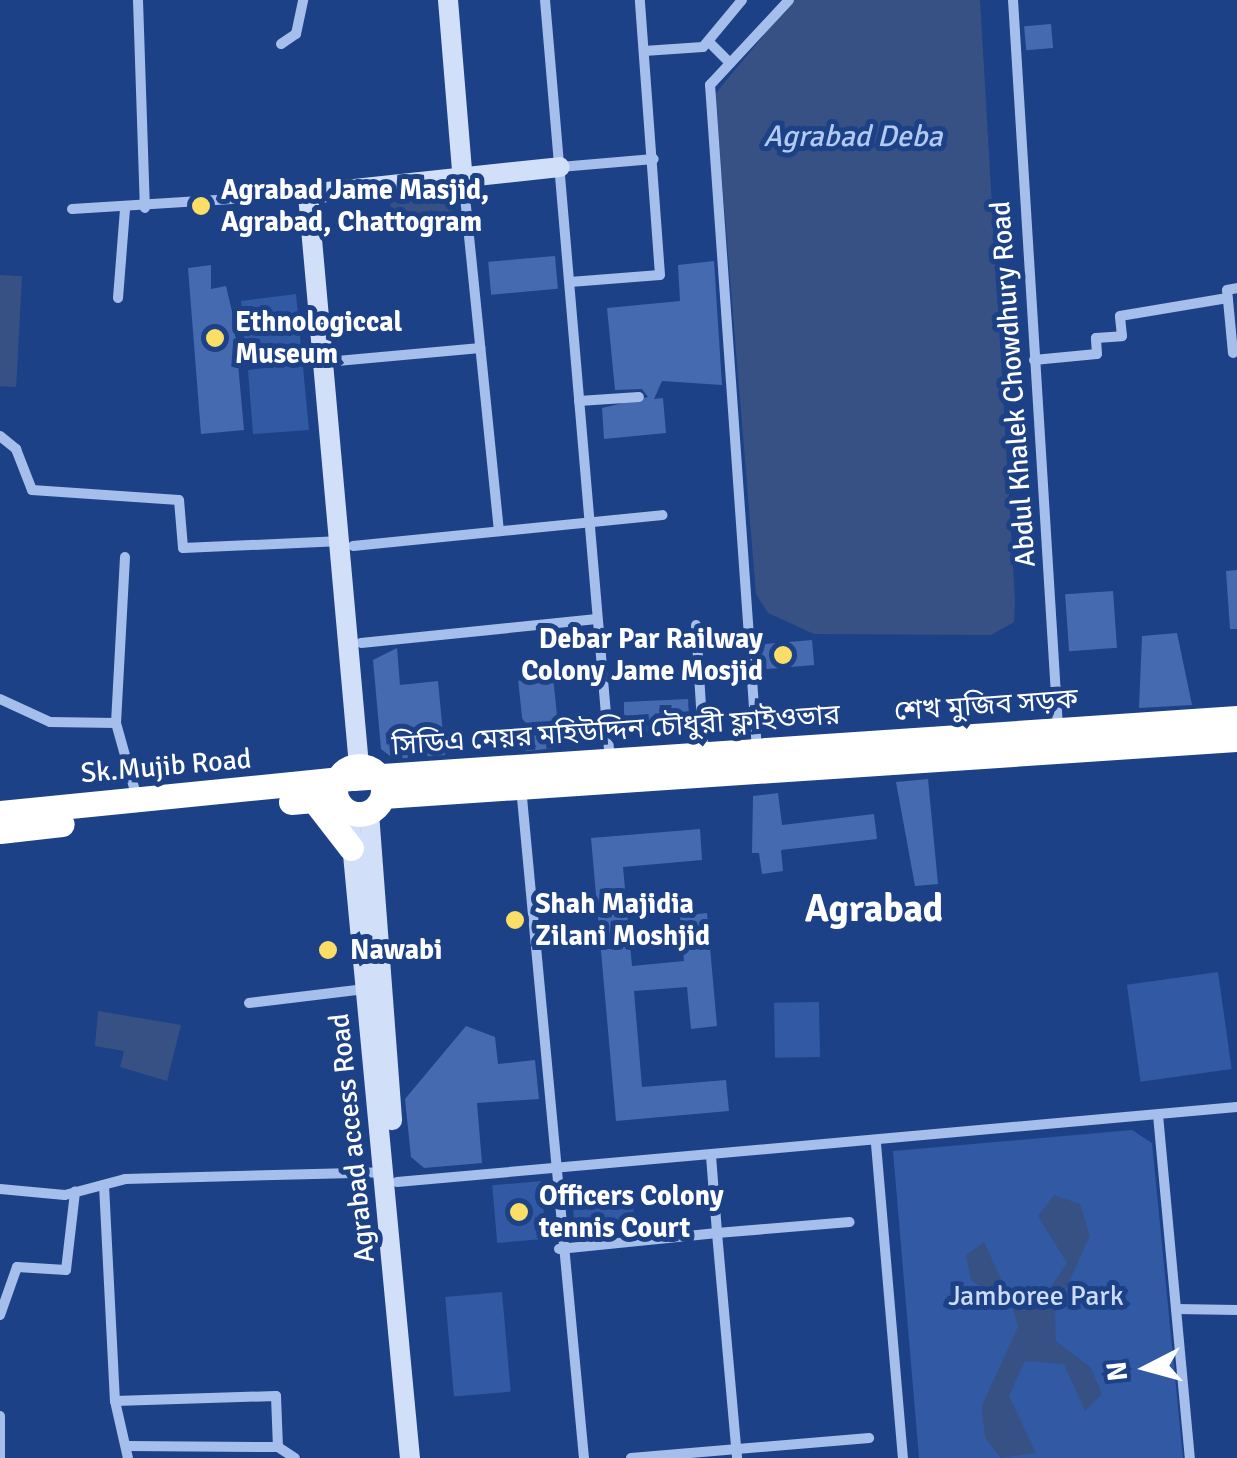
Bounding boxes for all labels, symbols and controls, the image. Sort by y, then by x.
water label: Agrabad Deba [764,119,942,155]
place label: Agrabad Jame Masjid, Agrabad, Chattogram [221,173,489,239]
marker: Agrabad Jame Masjid, Agrabad, Chattogram [190,195,212,217]
street label: Abdul Khalek Chowdhury Road [983,200,1043,568]
place label: Ethnologiccal Museum [235,305,402,371]
marker: Ethnologiccal Museum [204,327,226,349]
place label: Debar Par Railway Colony Jame Mosjid [521,622,763,688]
marker: Debar Par Railway Colony Jame Mosjid [772,644,794,666]
street label: শেখ মুজিব সড়ক [893,682,1079,728]
street label: সিডিএ মেয়র মহিউদ্দিন চৌধুরী ফ্লাইওভার [391,698,841,762]
street label: Sk.Mujib Road [79,742,253,790]
district label: Agrabad [805,886,943,932]
place label: Shah Majidia Zilani Moshjid [535,887,710,953]
marker: Shah Majidia Zilani Moshjid [504,909,526,931]
place label: Nawabi [350,933,442,967]
marker: Nawabi [315,937,341,963]
street label: Agrabad access Road [322,1012,382,1264]
place label: Officers Colony tennis Court [539,1179,724,1245]
marker: Officers Colony tennis Court [508,1201,530,1223]
park label: Jamboree Park [948,1279,1124,1313]
north arrow [1097,1318,1197,1418]
text: N [1099,1360,1135,1383]

